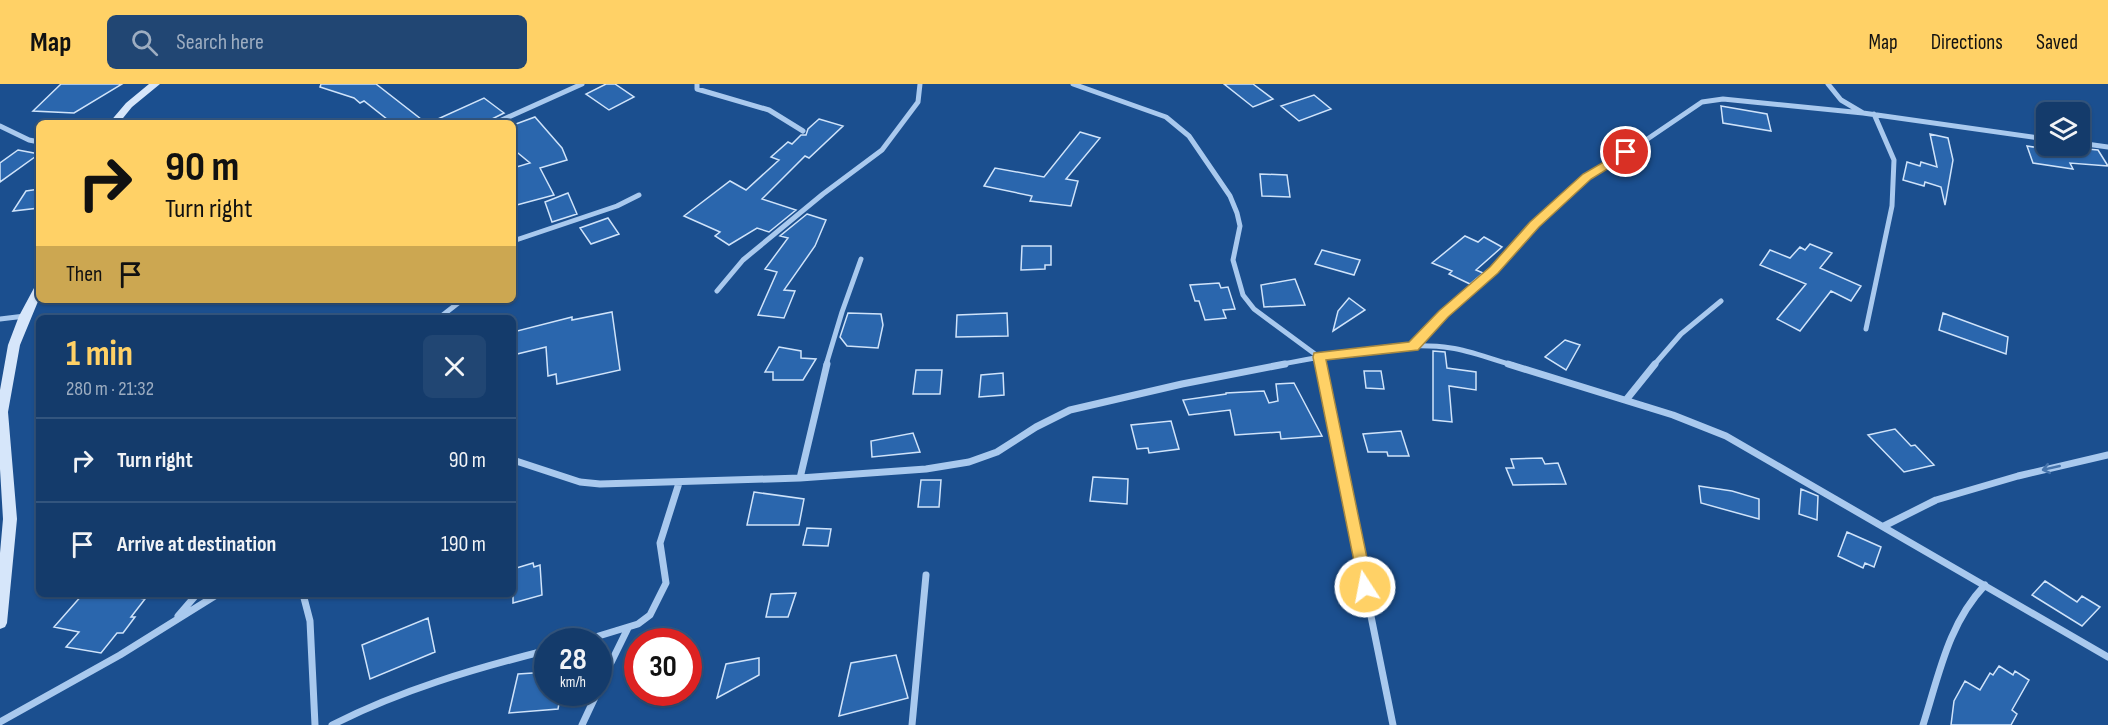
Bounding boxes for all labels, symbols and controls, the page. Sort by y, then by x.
search box [107,15,527,69]
text: Map [30,26,71,59]
icon: search [128,26,161,59]
text: Search here [176,29,264,56]
text: Map [1868,30,1898,55]
text: Directions [1931,30,2003,55]
text: Saved [2036,30,2078,55]
map controls [2036,102,2090,156]
button: layers [2036,102,2090,156]
pin [1600,126,1651,177]
icon: arrive [1609,135,1642,168]
text: 90 m [165,142,239,193]
icon: right [66,144,144,222]
text: Turn right [165,193,252,225]
icon: arrive [114,258,147,291]
text: Then [66,261,102,288]
text: 1 min [66,333,133,376]
button: close [423,335,486,398]
text: 280 m · 21:32 [66,377,154,401]
icon: right [66,444,99,477]
text: Turn right [117,447,193,474]
text: 90 m [449,447,486,474]
one-way arrow [2042,463,2061,475]
icon: arrive [66,528,99,561]
text: Arrive at destination [117,531,276,558]
text: 190 m [441,531,486,558]
position arrow [1333,555,1397,619]
speed limit sign: 30 [624,628,702,706]
text: 28 [559,642,587,678]
text: km/h [560,673,586,692]

